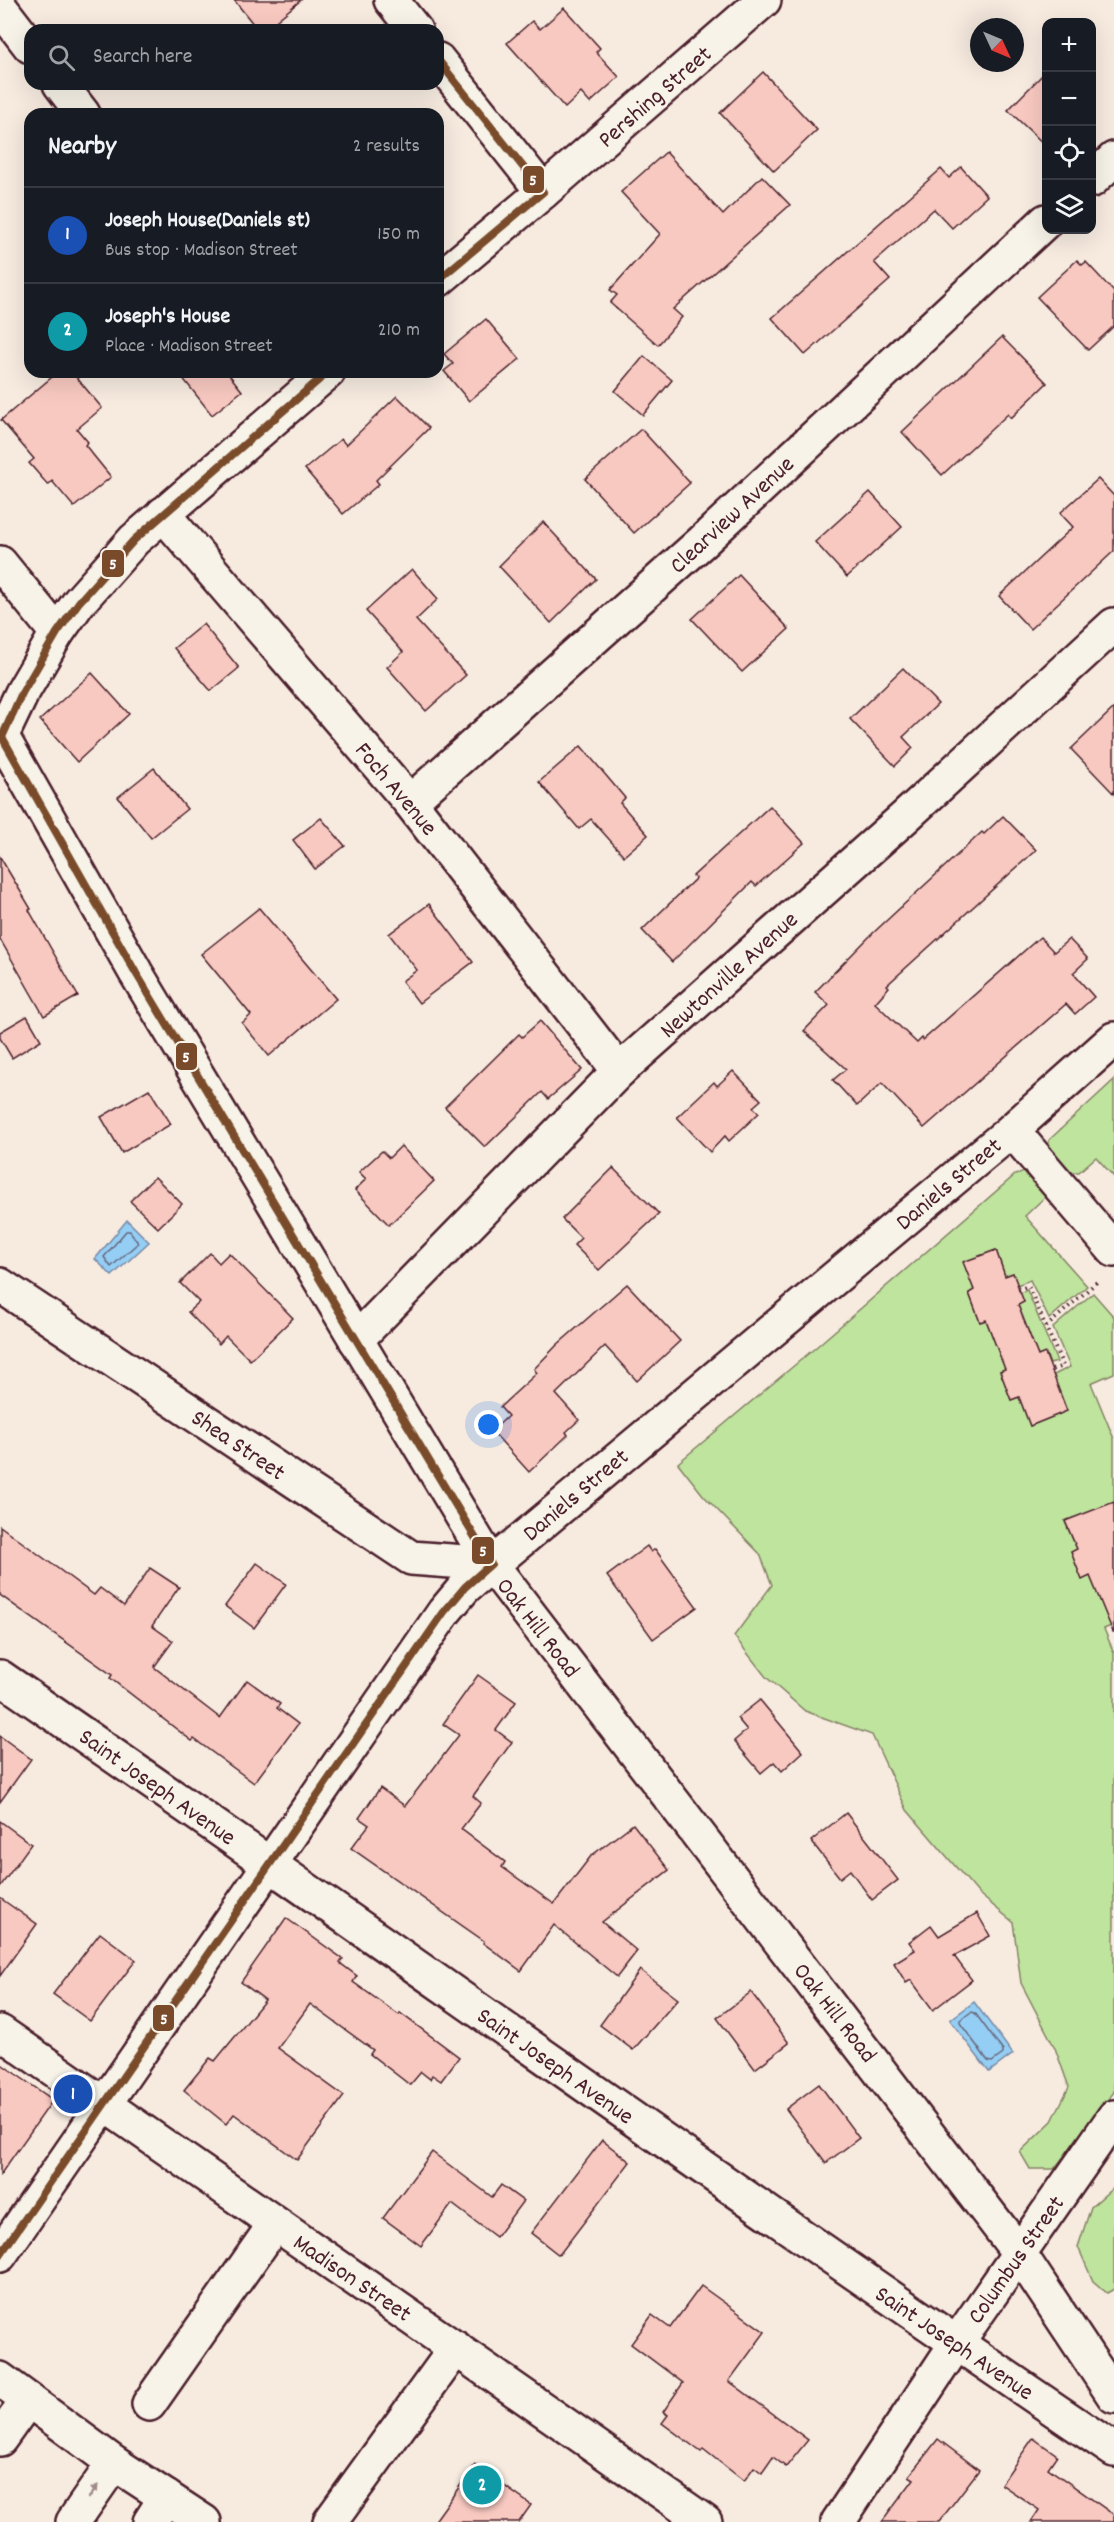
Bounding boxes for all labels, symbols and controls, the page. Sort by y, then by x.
north arrow [970,18,1024,72]
map controls [1042,18,1096,234]
button: + [1042,18,1096,72]
search box [24,24,444,90]
street label: Pershing Street [592,39,721,157]
icon: search [45,41,78,74]
text: Search here [93,42,192,73]
button: − [1042,72,1096,126]
button: locate [1042,126,1096,180]
text: Nearby [48,129,116,166]
text: 2 results [353,133,420,161]
line badge: 5 [522,165,545,194]
text: 5 [529,170,537,193]
button: layers [1042,180,1096,234]
text: Joseph House(Daniels st) [105,206,310,237]
text: 1 [65,221,70,249]
text: 150 m [377,221,420,249]
text: Bus stop · Madison Street [105,237,298,265]
text: Joseph's House [105,302,230,333]
text: 2 [63,317,72,345]
text: 210 m [378,317,420,345]
text: Place · Madison Street [105,333,273,361]
street label: Clearview Avenue [663,449,803,583]
line badge: 5 [101,549,125,578]
text: 5 [109,554,117,577]
street label: Foch Avenue [345,736,444,844]
street label: Newtonville Avenue [653,905,807,1048]
line badge: 5 [175,1042,198,1071]
text: 5 [182,1047,190,1070]
street label: Daniels Street [889,1131,1010,1240]
street label: Shea Street [183,1402,291,1491]
your location [474,1410,503,1439]
street label: Daniels Street [516,1442,637,1551]
line badge: 5 [471,1536,495,1565]
text: 5 [479,1541,487,1564]
street label: Oak Hill Road [487,1572,587,1686]
street label: Saint Joseph Avenue [71,1721,242,1855]
street label: Oak Hill Road [784,1957,884,2071]
street label: Saint Joseph Avenue [469,2000,640,2134]
line badge: 5 [152,2004,175,2032]
text: 5 [160,2009,168,2032]
pin: 1 [54,2072,92,2116]
street label: Columbus Street [961,2190,1074,2332]
street label: Madison Street [285,2227,418,2332]
street label: Saint Joseph Avenue [867,2279,1040,2410]
pin: 2 [462,2462,502,2508]
one-way arrow [87,2485,99,2501]

